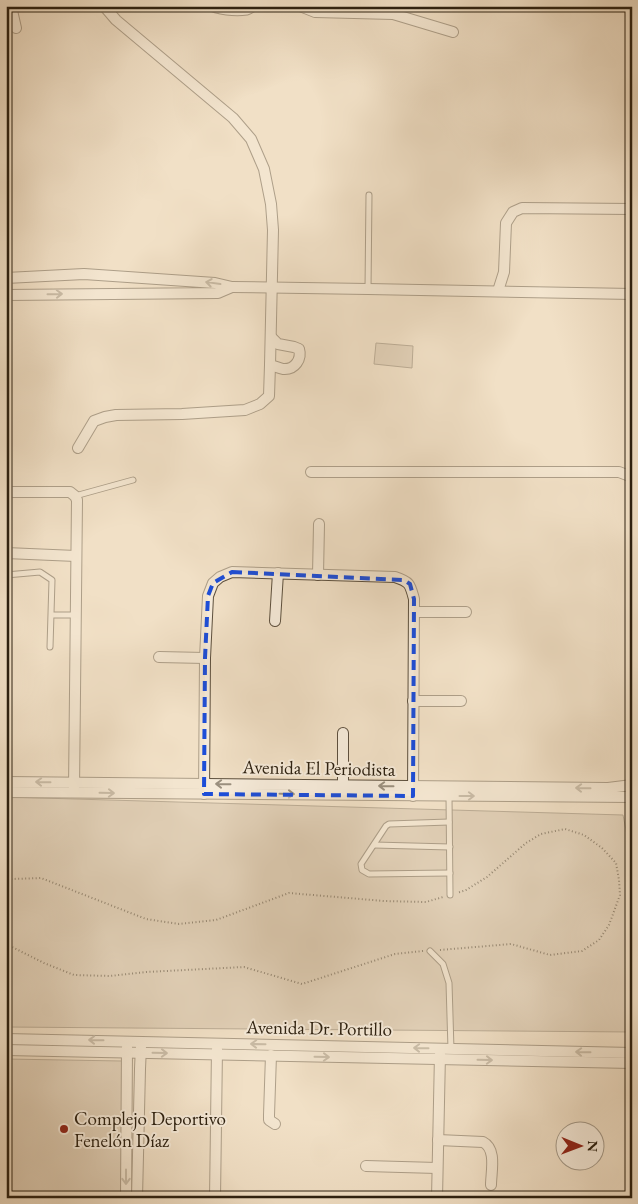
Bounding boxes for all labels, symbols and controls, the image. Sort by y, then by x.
one-way arrow [205,278,221,288]
one-way arrow [46,289,63,299]
street label: Avenida El Periodista [241,754,396,782]
one-way arrow [35,777,52,787]
one-way arrow [215,779,232,789]
one-way arrow [378,781,394,791]
one-way arrow [575,783,592,793]
one-way arrow [99,788,115,798]
one-way arrow [279,790,295,799]
one-way arrow [459,791,475,801]
street label: Avenida Dr. Portillo [245,1014,392,1042]
one-way arrow [88,1036,104,1045]
one-way arrow [250,1039,266,1049]
one-way arrow [413,1043,429,1053]
one-way arrow [575,1047,592,1057]
one-way arrow [152,1048,168,1058]
one-way arrow [314,1052,330,1061]
one-way arrow [476,1055,493,1065]
place label: Complejo Deportivo Fenelón Díaz [74,1106,226,1153]
north arrow [556,1122,606,1172]
marker: Complejo Deportivo Fenelón Díaz [58,1123,70,1135]
text: N [584,1140,602,1153]
one-way arrow [121,1169,131,1185]

